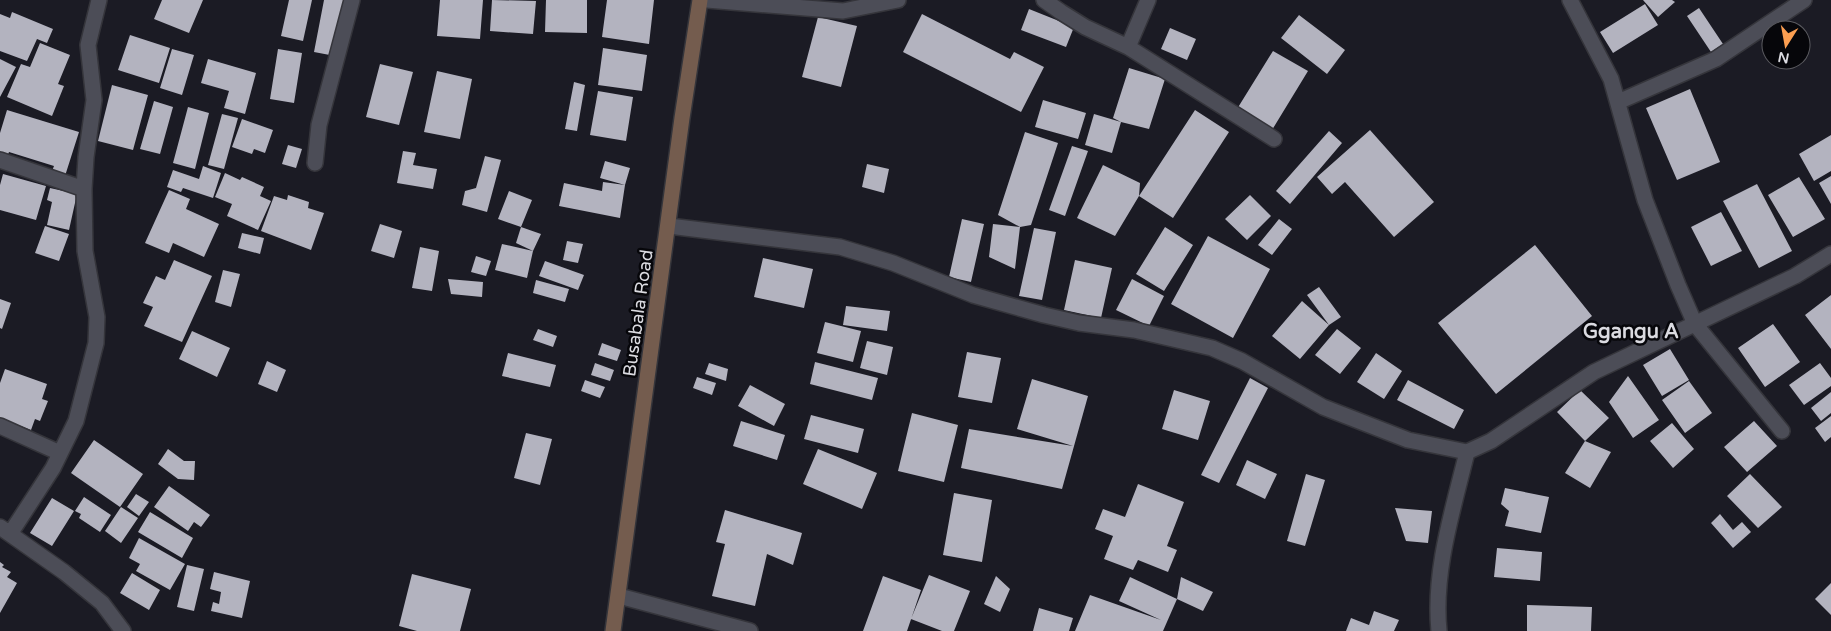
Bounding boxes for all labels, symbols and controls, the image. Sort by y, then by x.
north arrow [1761,20,1811,70]
text: N [1776,48,1791,67]
street label: Busabala Road [618,248,658,378]
district label: Ggangu A [1583,320,1679,344]

